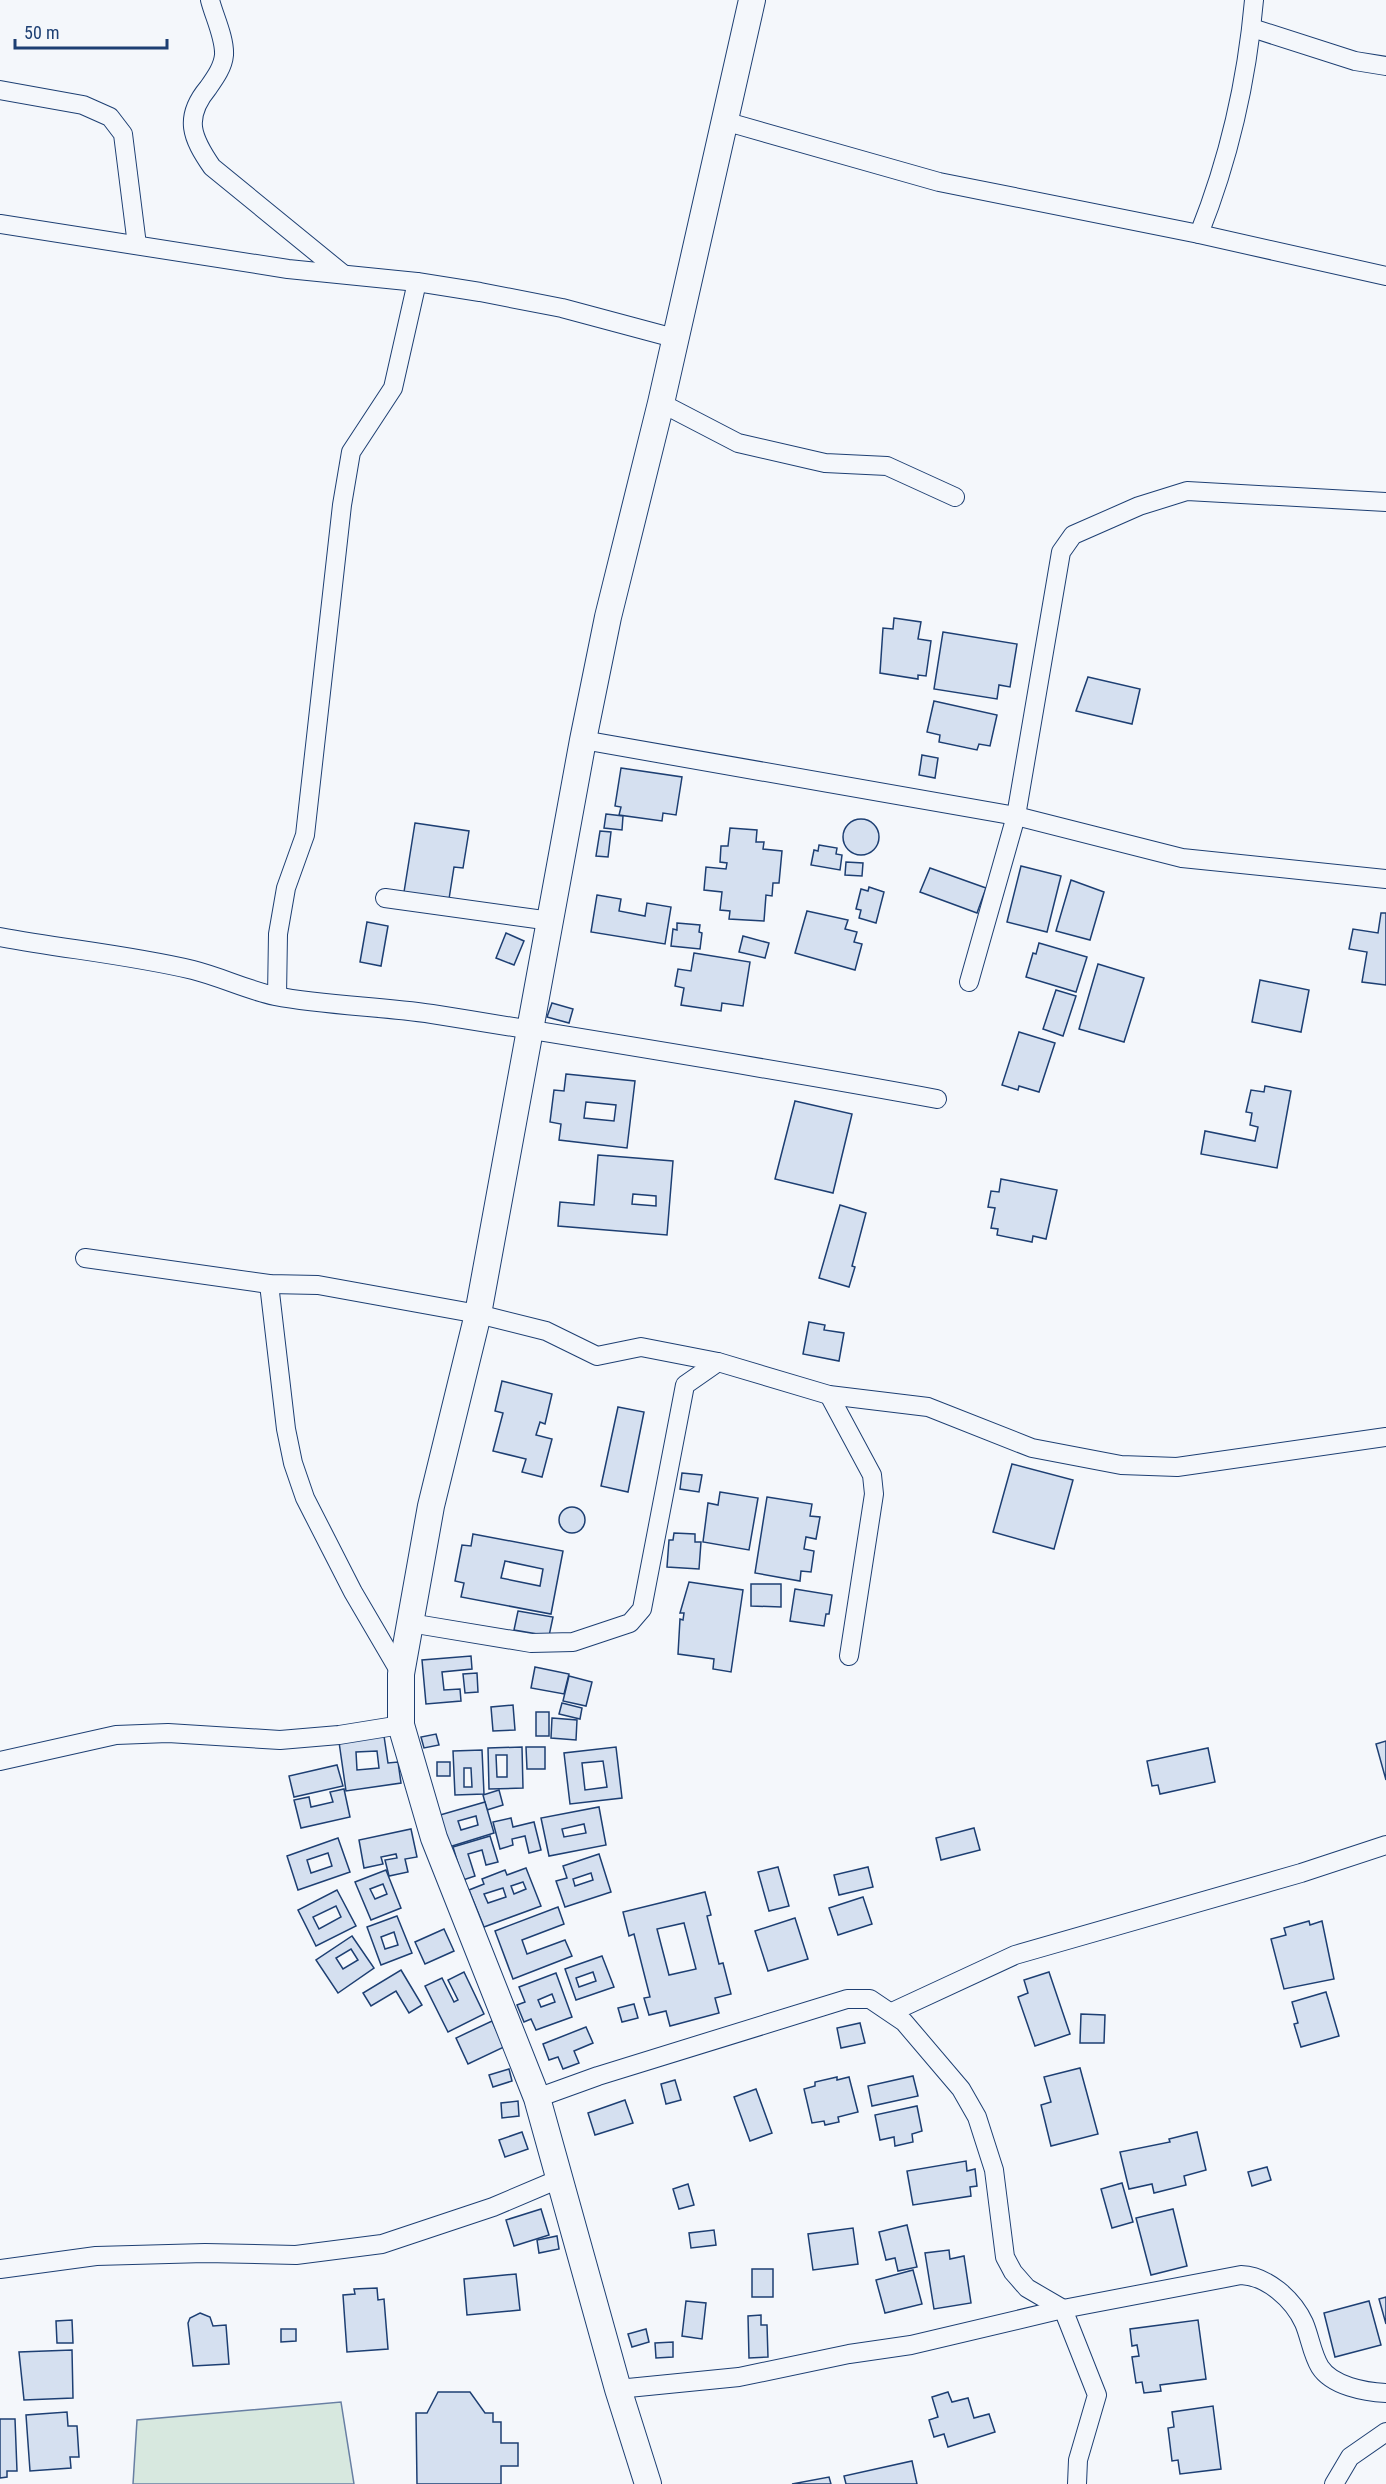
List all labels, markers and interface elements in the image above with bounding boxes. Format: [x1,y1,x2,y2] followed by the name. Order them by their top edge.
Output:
[15,12,166,50] scale bar
[24,22,59,43] text: 50 m

